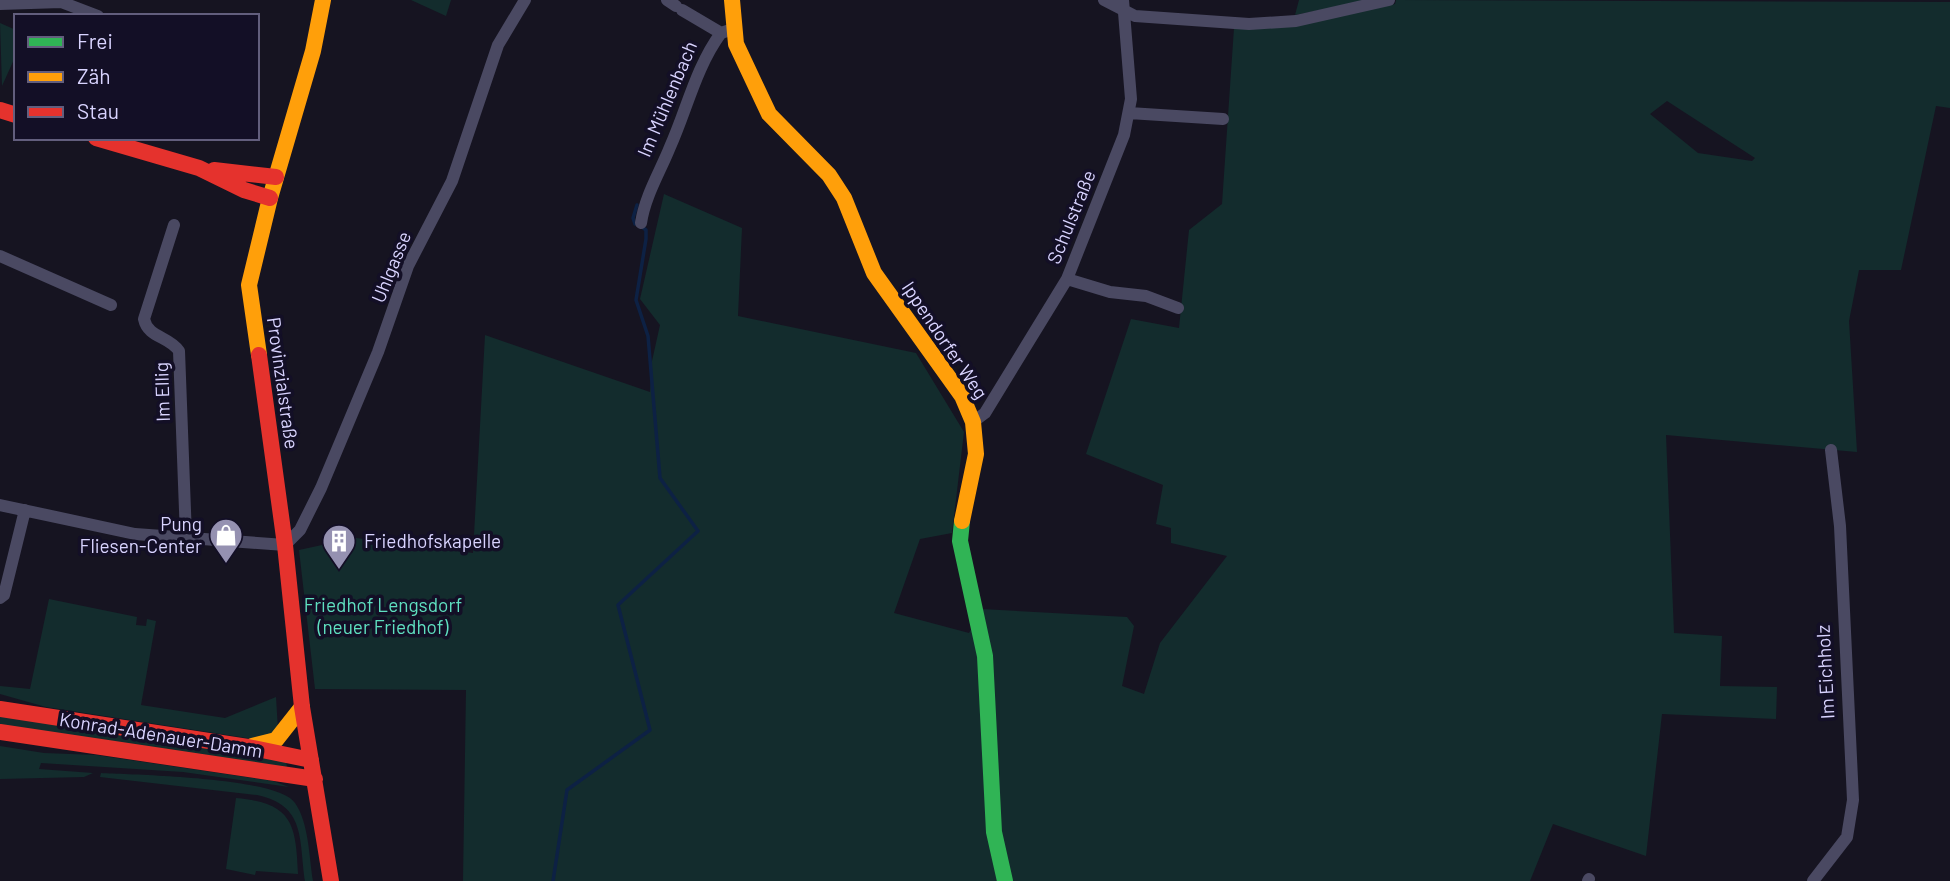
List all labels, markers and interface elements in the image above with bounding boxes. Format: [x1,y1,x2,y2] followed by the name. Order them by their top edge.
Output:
[14,14,259,140] legend
[77,28,113,53] text: Frei
[632,37,701,160] street label: Im Mühlenbach
[77,63,111,88] text: Zäh
[77,98,119,123] text: Stau
[1041,167,1100,267] street label: Schulstraße
[366,228,415,306] street label: Uhlgasse
[898,277,993,403] street label: Ippendorfer Weg
[263,316,304,450] street label: Provinzialstraße
[149,362,174,422] street label: Im Ellig
[80,512,202,557] place label: Pung Fliesen-Center
[207,516,245,565] shop icon: Pung Fliesen-Center
[320,522,358,571] building icon: Friedhofskapelle
[364,529,501,552] place label: Friedhofskapelle
[304,593,462,638] park label: Friedhof Lengsdorf (neuer Friedhof)
[1811,624,1838,720] street label: Im Eichholz
[58,707,264,762] street label: Konrad-Adenauer-Damm

